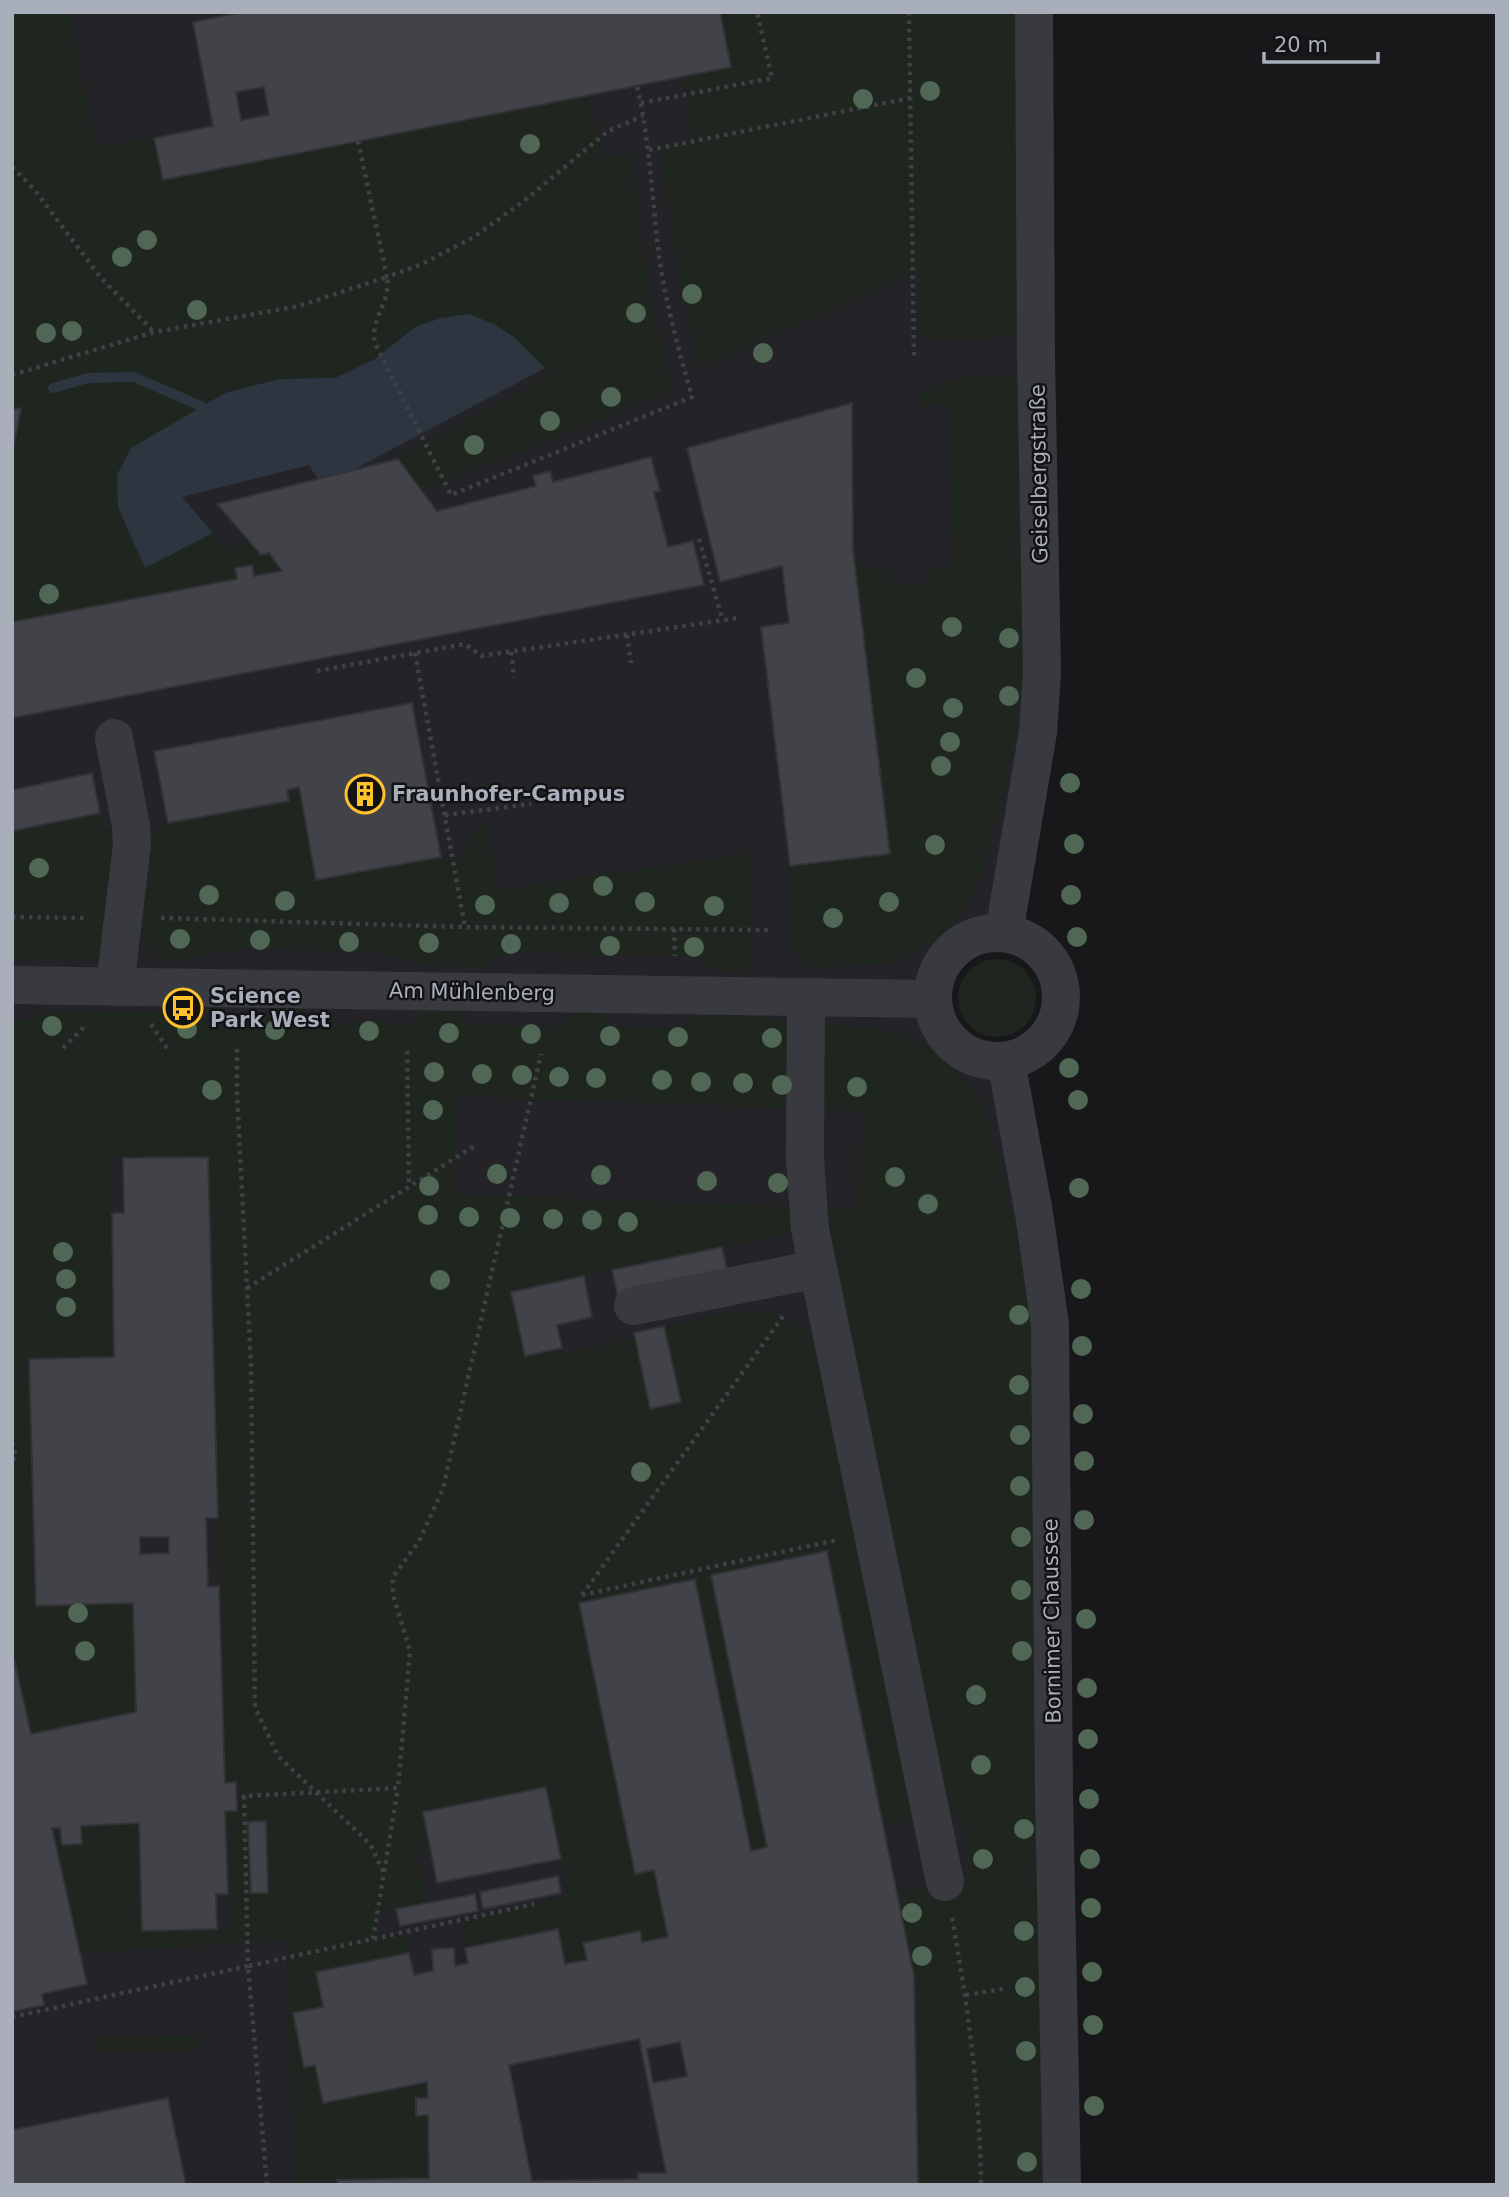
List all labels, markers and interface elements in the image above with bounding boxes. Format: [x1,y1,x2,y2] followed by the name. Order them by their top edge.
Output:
[1264,21,1378,65] scale bar
[1274,33,1328,57] text: 20 m
[1025,384,1053,564] street label: Geiselbergstraße
[344,773,386,815] building icon: Fraunhofer-Campus
[392,782,625,806] place label: Fraunhofer-Campus
[389,979,555,1005] street label: Am Mühlenberg
[210,984,330,1032] place label: Science Park West
[162,987,204,1029] bus stop icon: Science Park West
[1038,1518,1066,1724] street label: Bornimer Chaussee

